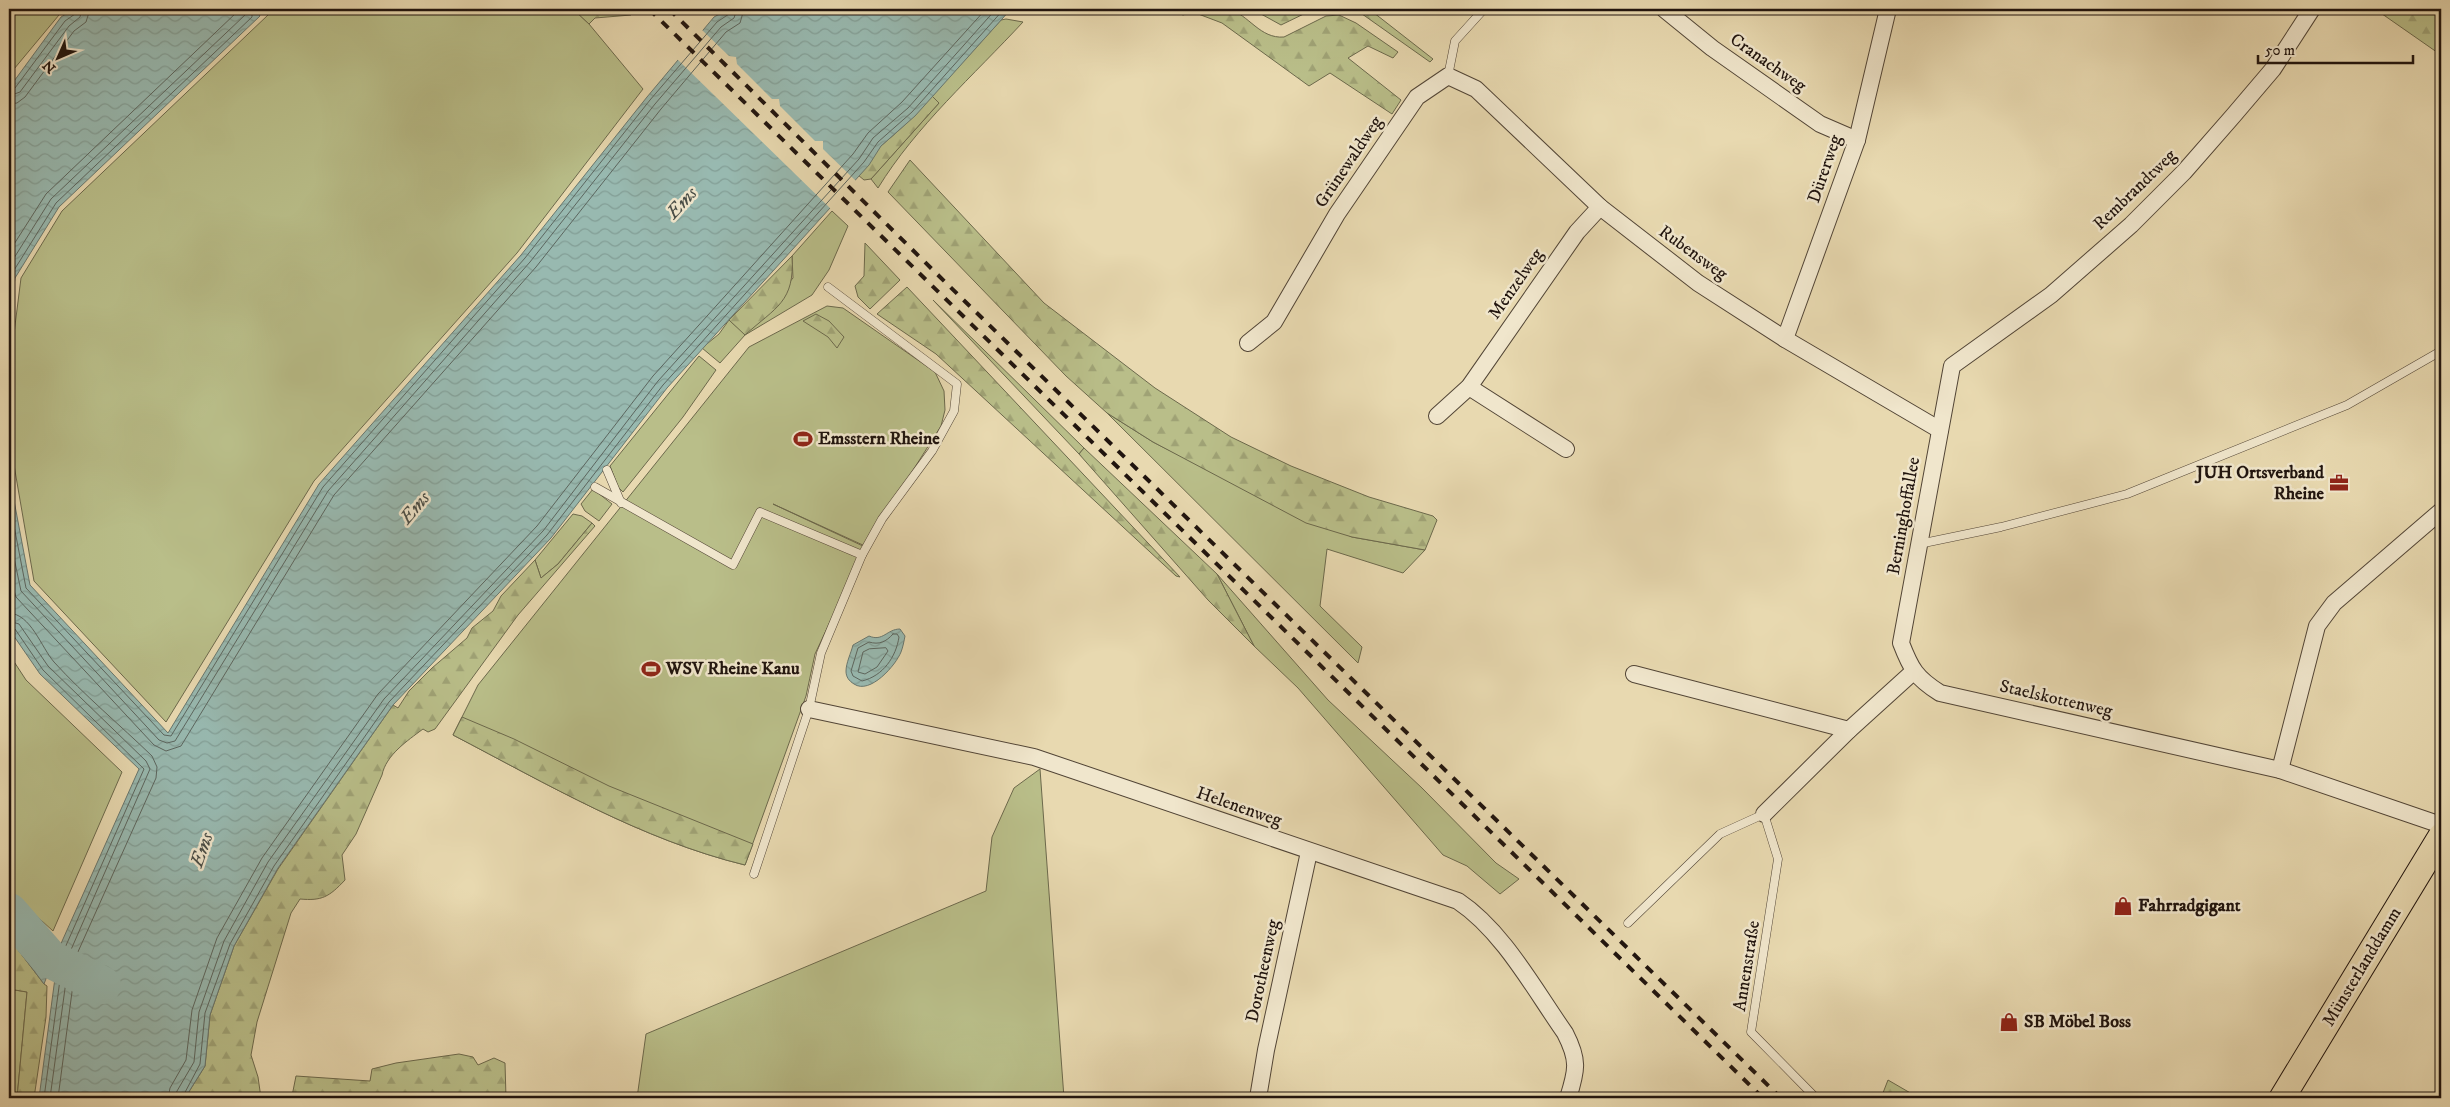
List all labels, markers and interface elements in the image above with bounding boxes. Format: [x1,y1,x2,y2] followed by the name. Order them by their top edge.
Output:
[1726,29,1811,97] street label: Cranachweg
[32,32,82,82] north arrow
[2258,32,2412,64] scale bar
[2265,41,2295,60] text: 50 m
[39,56,60,77] text: N
[1310,112,1388,212] street label: Grünewaldweg
[1803,132,1847,206] street label: Dürerweg
[2089,145,2181,235] street label: Rembrandtweg
[661,181,703,224] water label: Ems
[1654,221,1732,285] street label: Rubensweg
[1484,244,1548,324] street label: Menzelweg
[792,428,814,450] sports icon: Emsstern Rheine
[818,428,940,450] place label: Emsstern Rheine
[1883,455,1925,577] street label: Berninghoffallee
[2194,462,2325,505] place label: JUH Ortsverband Rheine
[2328,472,2350,494] office icon: JUH Ortsverband Rheine
[394,486,436,530] water label: Ems
[640,658,662,680] sports icon: WSV Rheine Kanu
[665,658,800,680] place label: WSV Rheine Kanu
[1997,675,2115,723] street label: Staelskottenweg
[1193,782,1285,832] street label: Helenenweg
[185,829,219,871] water label: Ems
[2112,895,2134,917] shop icon: Fahrradgigant
[2138,895,2241,917] place label: Fahrradgigant
[2318,903,2406,1031] street label: Münsterlanddamm
[1241,917,1285,1024] street label: Dorotheenweg
[1729,919,1765,1013] street label: Annenstraße
[1998,1011,2020,1033] shop icon: SB Möbel Boss
[2024,1011,2131,1033] place label: SB Möbel Boss

